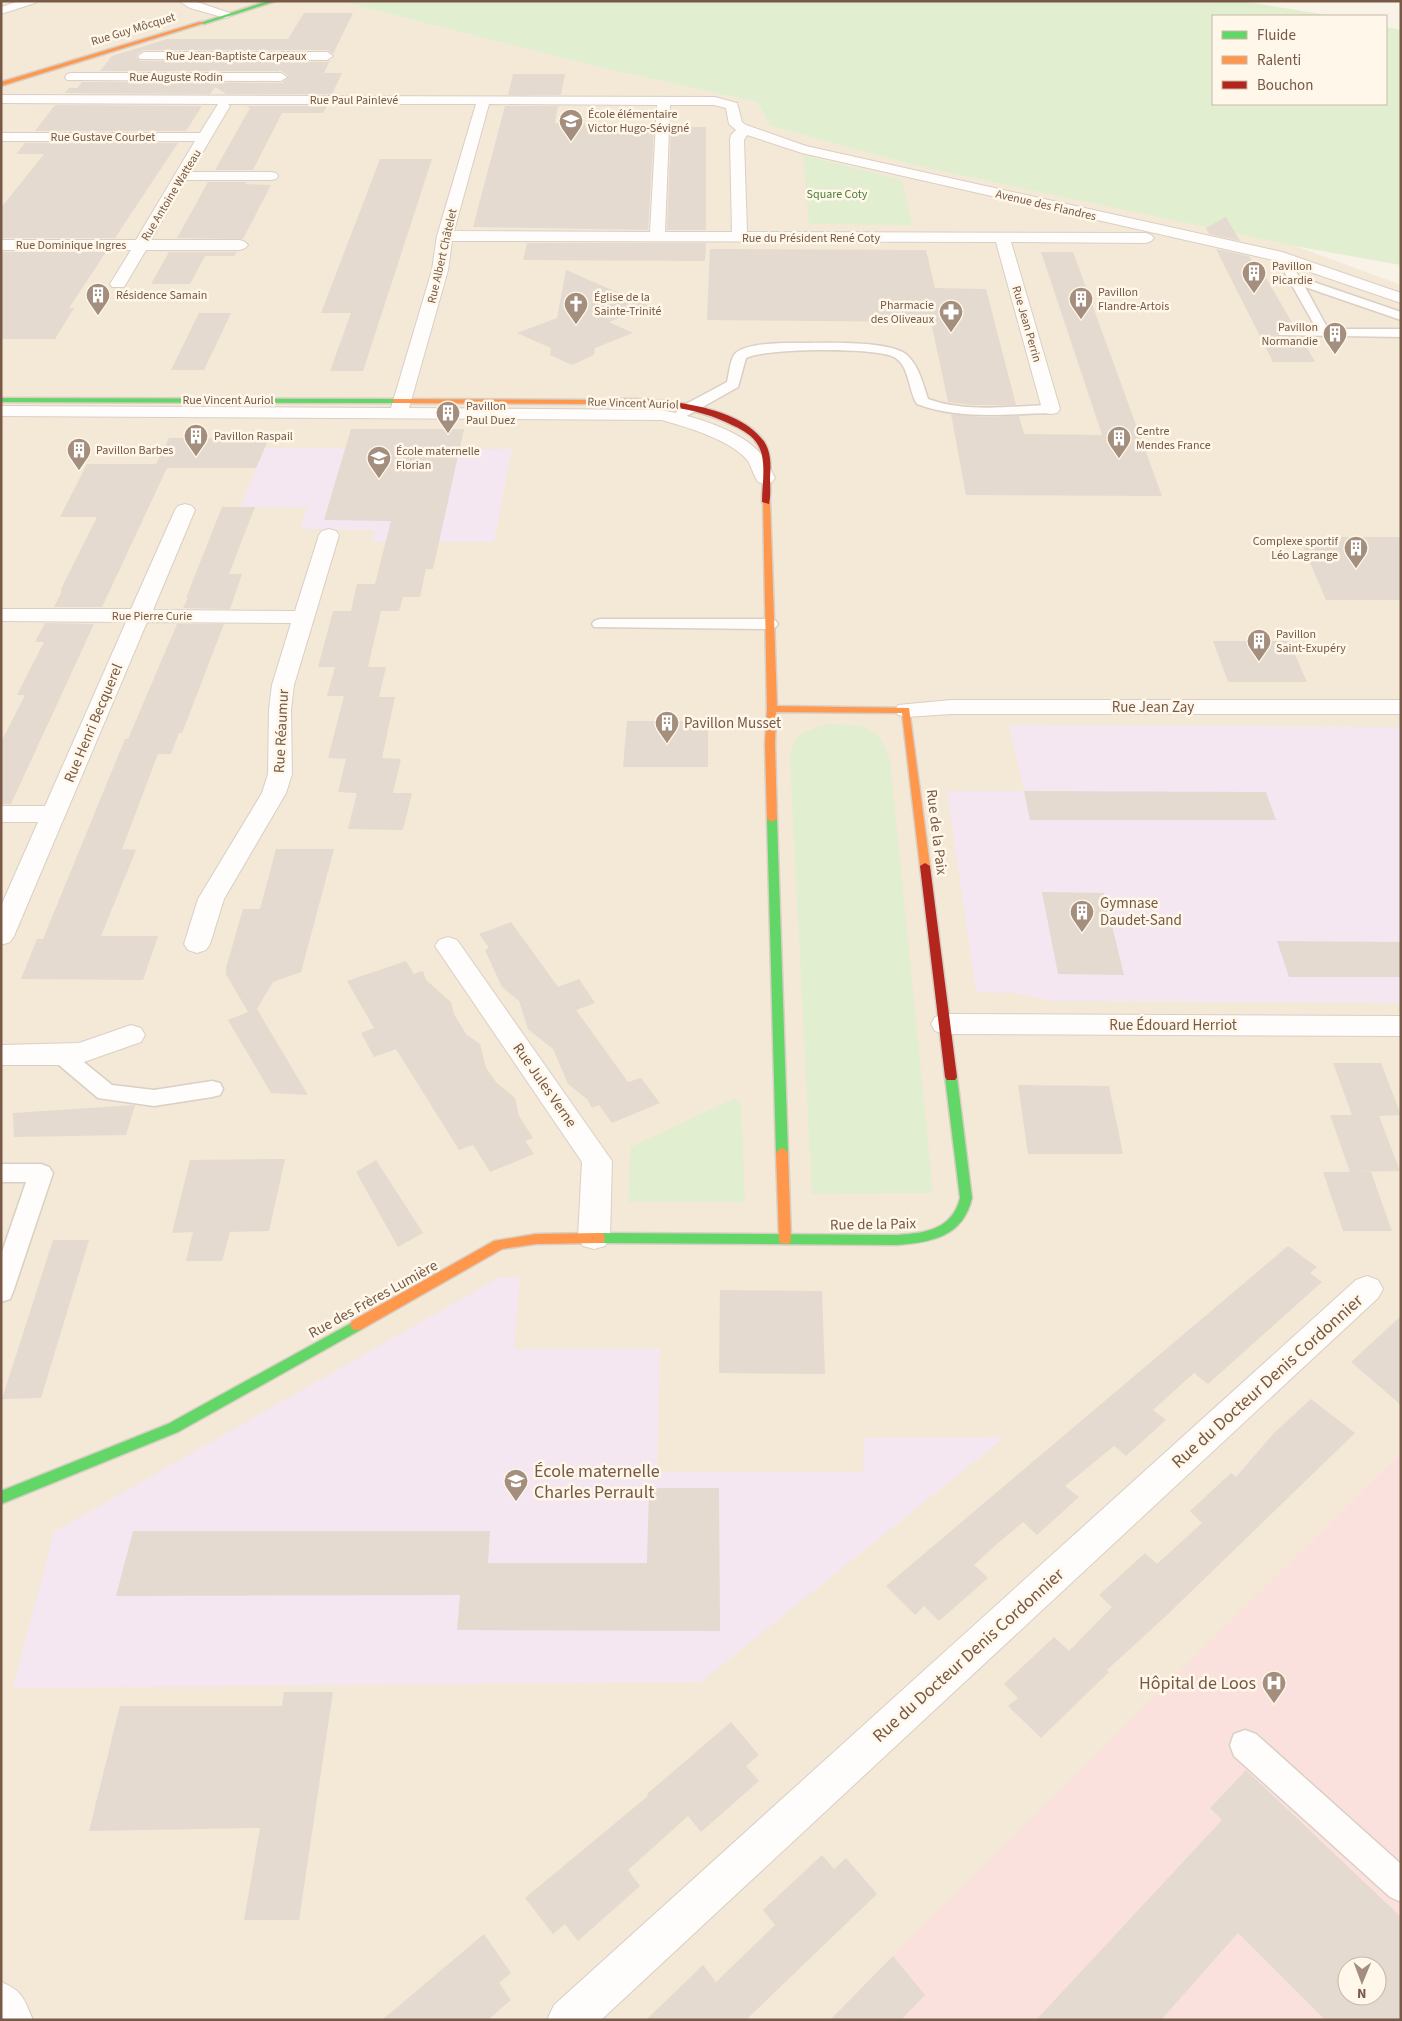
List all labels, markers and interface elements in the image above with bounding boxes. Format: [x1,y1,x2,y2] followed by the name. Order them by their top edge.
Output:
[89,9,177,50] street label: Rue Guy Môcquet
[1212,15,1387,105] legend
[1257,25,1296,46] text: Fluide
[166,48,307,65] street label: Rue Jean-Baptiste Carpeaux
[1257,50,1301,71] text: Ralenti
[129,69,223,86] street label: Rue Auguste Rodin
[1257,75,1313,96] text: Bouchon
[310,92,398,109] street label: Rue Paul Painlevé
[588,106,689,137] place label: École élémentaire Victor Hugo-Sévigné
[558,108,584,142] school or university icon: École élémentaire Victor Hugo-Sévigné
[51,129,155,146] street label: Rue Gustave Courbet
[137,146,206,244] street label: Rue Antoine Watteau
[807,186,868,203] park label: Square Coty
[994,186,1098,225] street label: Avenue des Flandres
[423,207,462,305] street label: Rue Albert Châtelet
[742,230,880,247] street label: Rue du Président René Coty
[16,237,126,254] street label: Rue Dominique Ingres
[1272,258,1313,289] place label: Pavillon Picardie
[1241,260,1267,294] building icon: Pavillon Picardie
[85,282,111,316] building icon: Résidence Samain
[1008,284,1046,364] street label: Rue Jean Perrin
[1098,284,1169,315] place label: Pavillon Flandre-Artois
[1068,286,1094,320] building icon: Pavillon Flandre-Artois
[116,287,207,304] place label: Résidence Samain
[594,289,662,320] place label: Église de la Sainte-Trinité
[563,291,589,325] church icon: Église de la Sainte-Trinité
[871,297,935,328] place label: Pharmacie des Oliveaux
[938,299,964,333] pharmacy icon: Pharmacie des Oliveaux
[1261,319,1318,350] place label: Pavillon Normandie
[1322,321,1348,355] building icon: Pavillon Normandie
[182,392,274,409] street label: Rue Vincent Auriol
[587,393,679,414] street label: Rue Vincent Auriol
[466,398,515,429] place label: Pavillon Paul Duez
[435,400,461,434] building icon: Pavillon Paul Duez
[183,423,209,457] building icon: Pavillon Raspail
[1136,423,1211,454] place label: Centre Mendes France
[1106,425,1132,459] building icon: Centre Mendes France
[214,428,293,445] place label: Pavillon Raspail
[66,437,92,471] building icon: Pavillon Barbes
[96,442,173,459] place label: Pavillon Barbes
[396,443,480,474] place label: École maternelle Florian
[366,445,392,479] school or university icon: École maternelle Florian
[1253,533,1338,564] place label: Complexe sportif Léo Lagrange
[1343,535,1369,569] building icon: Complexe sportif Léo Lagrange
[112,608,192,625] street label: Rue Pierre Curie
[1276,626,1346,657] place label: Pavillon Saint-Exupéry
[1246,628,1272,662] building icon: Pavillon Saint-Exupéry
[59,660,128,786] street label: Rue Henri Becquerel
[269,688,294,774] street label: Rue Réaumur
[1112,697,1194,718] street label: Rue Jean Zay
[654,710,680,744] building icon: Pavillon Musset
[684,713,781,734] place label: Pavillon Musset
[921,788,952,876] street label: Rue de la Paix
[1100,893,1182,931] place label: Gymnase Daudet-Sand
[1069,899,1095,933] building icon: Gymnase Daudet-Sand
[1109,1015,1237,1036] street label: Rue Édouard Herriot
[508,1039,582,1132] street label: Rue Jules Verne
[830,1213,917,1236] street label: Rue de la Paix
[305,1255,442,1344] street label: Rue des Frères Lumière
[1166,1288,1369,1474] street label: Rue du Docteur Denis Cordonnier
[534,1459,660,1505] place label: École maternelle Charles Perrault
[503,1468,529,1502] school or university icon: École maternelle Charles Perrault
[867,1562,1070,1748] street label: Rue du Docteur Denis Cordonnier
[1261,1670,1287,1704] hospital icon: Hôpital de Loos
[1139,1671,1256,1696] place label: Hôpital de Loos
[1337,1956,1387,2006] north arrow
[1357,1983,1367,2003] text: N

